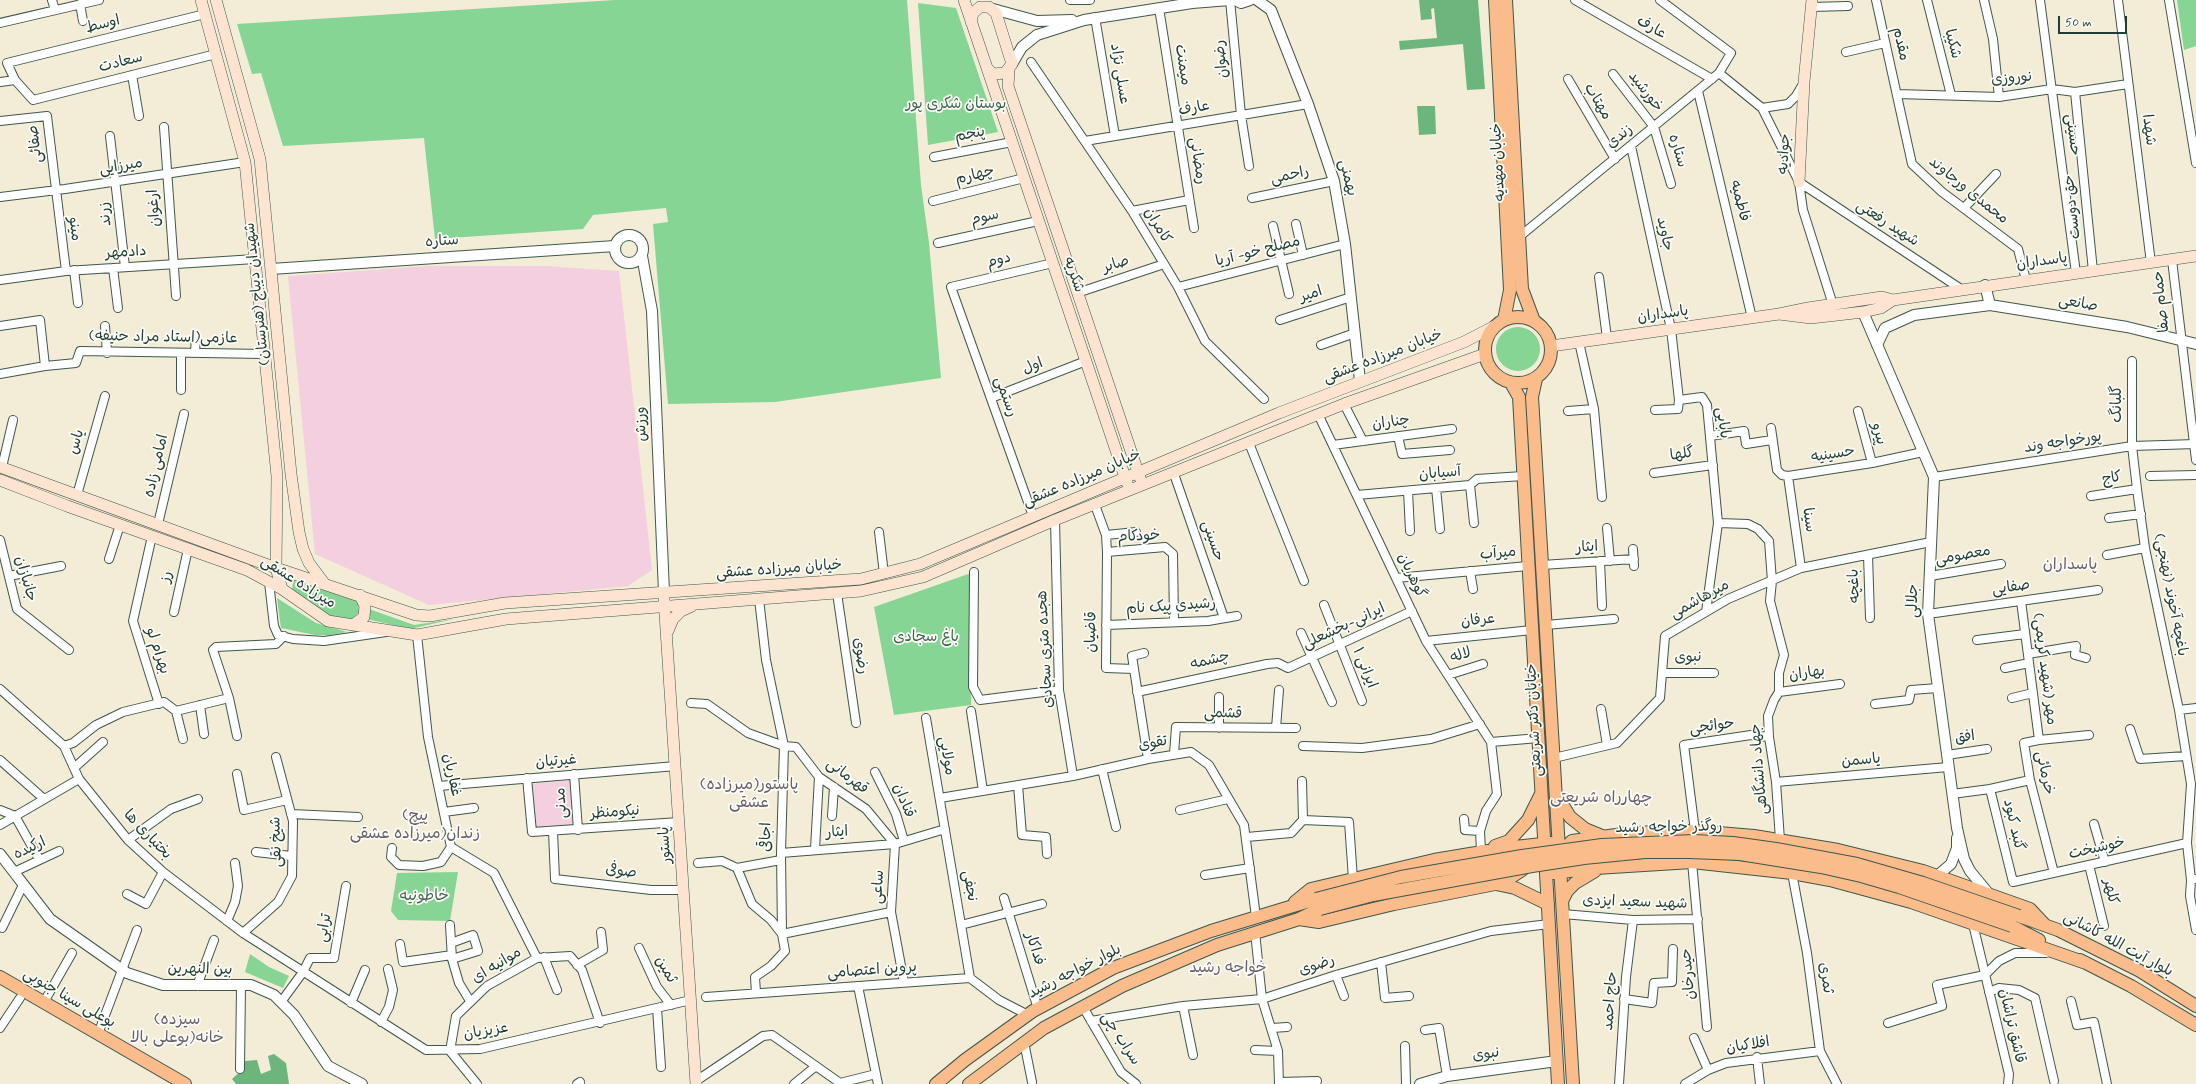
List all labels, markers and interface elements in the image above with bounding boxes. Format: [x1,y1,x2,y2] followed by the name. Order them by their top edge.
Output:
[2060,8,2129,34] scale bar
[84,12,122,38] street label: اوسط
[1633,12,1669,44] street label: عارف
[2065,15,2092,31] text: 50 m
[1887,26,1913,62] street label: مقدم
[1940,27,1964,61] street label: شکیبا
[1211,39,1233,79] street label: رضوان
[1105,42,1133,106] street label: عسلی نژاد
[1170,43,1194,87] street label: میمنت
[97,49,145,77] street label: سعادت
[1624,68,1666,116] street label: خورشید
[1990,68,2034,90] street label: نوروزی
[1579,81,1615,123] street label: مهتاب
[906,96,1006,114] park label: بوستان شکری پور
[1177,97,1211,121] street label: عارف
[2061,113,2083,157] street label: حسینی
[2137,113,2159,147] street label: شهدا
[1603,121,1637,153] street label: زندی
[1488,122,1510,202] street label: خیابان مهدیه
[953,123,987,147] street label: پنجم
[25,124,47,164] street label: صفائی
[1663,132,1691,170] street label: ستاره
[1775,133,1795,175] street label: جوادیه
[1184,136,1210,186] street label: رمضانی
[1924,153,2012,229] street label: محمدی ورجاوند
[98,155,144,179] street label: میرزایی
[1334,158,1360,198] street label: بهمنی
[954,162,996,190] street label: چهارم
[1269,163,1311,189] street label: راحمی
[2061,174,2085,240] street label: حق دوست
[1725,179,1753,223] street label: فاطمیه
[145,189,165,227] street label: ارغوان
[1852,197,1922,251] street label: شهید رفعتی
[96,201,116,227] street label: زرند
[1139,205,1175,247] street label: کامران
[969,206,1001,230] street label: سوم
[1652,215,1676,253] street label: جاوید
[64,216,84,242] street label: مینو
[242,222,274,366] street label: شهیدان دیباج (هنرستان)
[425,232,459,252] street label: ستاره
[1214,233,1302,271] street label: مصلح خو- آریا
[105,243,147,263] street label: دادمهر
[985,249,1013,273] street label: دوم
[2015,250,2069,274] street label: پاسداران
[1100,252,1132,278] street label: صابر
[1059,255,1087,295] street label: شکریه
[2150,270,2174,334] street label: حمام صفا
[1297,283,1325,307] street label: امیر
[2057,292,2099,316] street label: صانعی
[1636,303,1690,327] street label: پاسداران
[1321,326,1445,388] street label: خیابان میرزاده عشقی
[88,328,238,348] street label: عازمی(استاد مراد حنیفه)
[1020,355,1046,379] street label: اول
[989,374,1021,420] street label: رستمی
[2109,385,2127,423] street label: گلبانگ
[632,406,652,442] street label: ورزش
[1711,406,1733,440] street label: بابایی
[1371,411,1411,435] street label: چناران
[1866,421,1890,447] street label: پیرو
[65,427,89,457] street label: یاس
[2023,428,2103,458] street label: پورخواجه وند
[141,433,173,499] street label: امامی زاده
[1810,443,1856,467] street label: حسینیه
[1669,444,1695,466] street label: گلها
[1020,446,1144,512] street label: خیابان میرزاده عشقی
[1418,463,1462,485] street label: آسیابان
[2101,469,2123,489] street label: کاج
[1797,507,1819,533] street label: سینا
[1197,518,1227,564] street label: حسینی
[1117,527,1161,547] street label: خودکام
[2149,532,2191,658] street label: باغچه آخوند (نهنجی)
[1575,538,1599,558] street label: ایثار
[1934,542,1992,570] street label: معصومی
[1479,543,1517,565] street label: میرآب
[1393,551,1429,601] street label: گوهریان
[257,553,339,613] street label: میرزاده عشقی
[10,554,40,604] street label: جانبازان
[2043,556,2097,576] district label: پاسداران
[715,557,843,583] street label: خیابان میرزاده عشقی
[157,569,177,585] street label: رز
[1845,569,1865,603] street label: باغچه
[1667,576,1733,624] street label: میرهاشمی
[1991,576,2031,600] street label: صفایی
[1905,584,1923,618] street label: جلالی
[1034,590,1058,708] street label: هجده متری سجادی
[1125,595,1217,619] street label: رشیدی پیک نام
[1300,600,1388,654] street label: ایرانی-بخشعلی
[1460,610,1496,632] street label: عرفان
[1083,611,1101,653] street label: قاضیان
[2028,612,2060,726] street label: مهر (شهید کریمی)
[141,625,173,677] street label: بهرام لو
[893,629,959,647] park label: باغ سجادی
[849,637,871,675] street label: رضوی
[1448,644,1474,668] street label: لاله
[1348,645,1380,691] street label: ایرانی ۱
[1188,648,1232,674] street label: چشمه
[1674,649,1702,667] street label: نبوی
[1523,663,1547,777] street label: خیابان دکتر شریعتی
[1788,663,1826,685] street label: بهاران
[1204,705,1242,723] street label: قشمی
[1688,715,1736,739] street label: حوائجی
[1747,723,1773,815] street label: جهاد دانشگاهی
[1954,728,1976,748] street label: افق
[1137,732,1169,756] street label: تقوی
[934,735,958,777] street label: مولایی
[2031,749,2057,797] street label: خرمائی
[1841,750,1881,772] street label: یاسمن
[535,751,577,773] street label: غیرتیان
[438,752,464,798] street label: غفاریان
[822,755,872,799] street label: قهرمانی
[700,776,798,814] district label: (پاستور(میرزاده عشقی
[888,781,918,821] street label: قنادان
[552,787,572,819] street label: مدنی
[1550,789,1652,809] district label: چهارراه شریعتی
[1998,798,2028,852] street label: گنبد کبود
[590,802,640,824] street label: نیکومنظر
[119,806,175,864] street label: بختیاری ها
[350,807,480,845] district label: (پیچ زندان(میرزاده عشقی
[267,816,287,868] street label: شیخ نقی
[1615,818,1723,838] street label: روگذر خواجه رشید
[758,822,776,852] street label: اجاقی
[825,823,849,843] street label: ایثار
[656,826,676,864] street label: پاستور
[11,834,49,864] street label: ارکیده
[2067,834,2127,864] street label: خوشبخت
[604,861,638,883] street label: صوفی
[869,869,889,905] street label: ساعی
[957,869,981,903] street label: نجفی
[2098,878,2122,906] street label: کلهر
[399,888,449,906] park label: خاطونیه
[1582,892,1688,914] street label: شهید سعید ایزدی
[2060,909,2176,981] street label: بلوار آیت الله کاشانی
[314,912,336,944] street label: ترابی
[1020,930,1048,968] street label: فداکار
[1026,941,1124,1003] street label: بلوار خواجه رشید
[469,944,525,988] street label: موانیه ای
[1678,947,1700,1001] street label: حیدرخان
[1297,952,1337,980] street label: رضوی
[650,953,680,987] street label: ثمین
[827,959,917,983] street label: پروین اعتصامی
[1189,959,1267,979] district label: خواجه رشید
[167,960,233,980] street label: بین النهرین
[1814,961,1836,995] street label: ثمری
[20,965,118,1033] street label: بوعلی سینا جنوبی
[1600,971,1622,1031] street label: حاج احمد
[1994,987,2028,1065] street label: قاشق تراشان
[1096,1009,1144,1069] street label: سراب چی
[130,1011,224,1049] district label: (سیزده خانه(بوعلی بالا
[462,1020,510,1044] street label: عزیزیان
[1725,1034,1771,1058] street label: افلاکیان
[1471,1044,1501,1066] street label: نبوی

